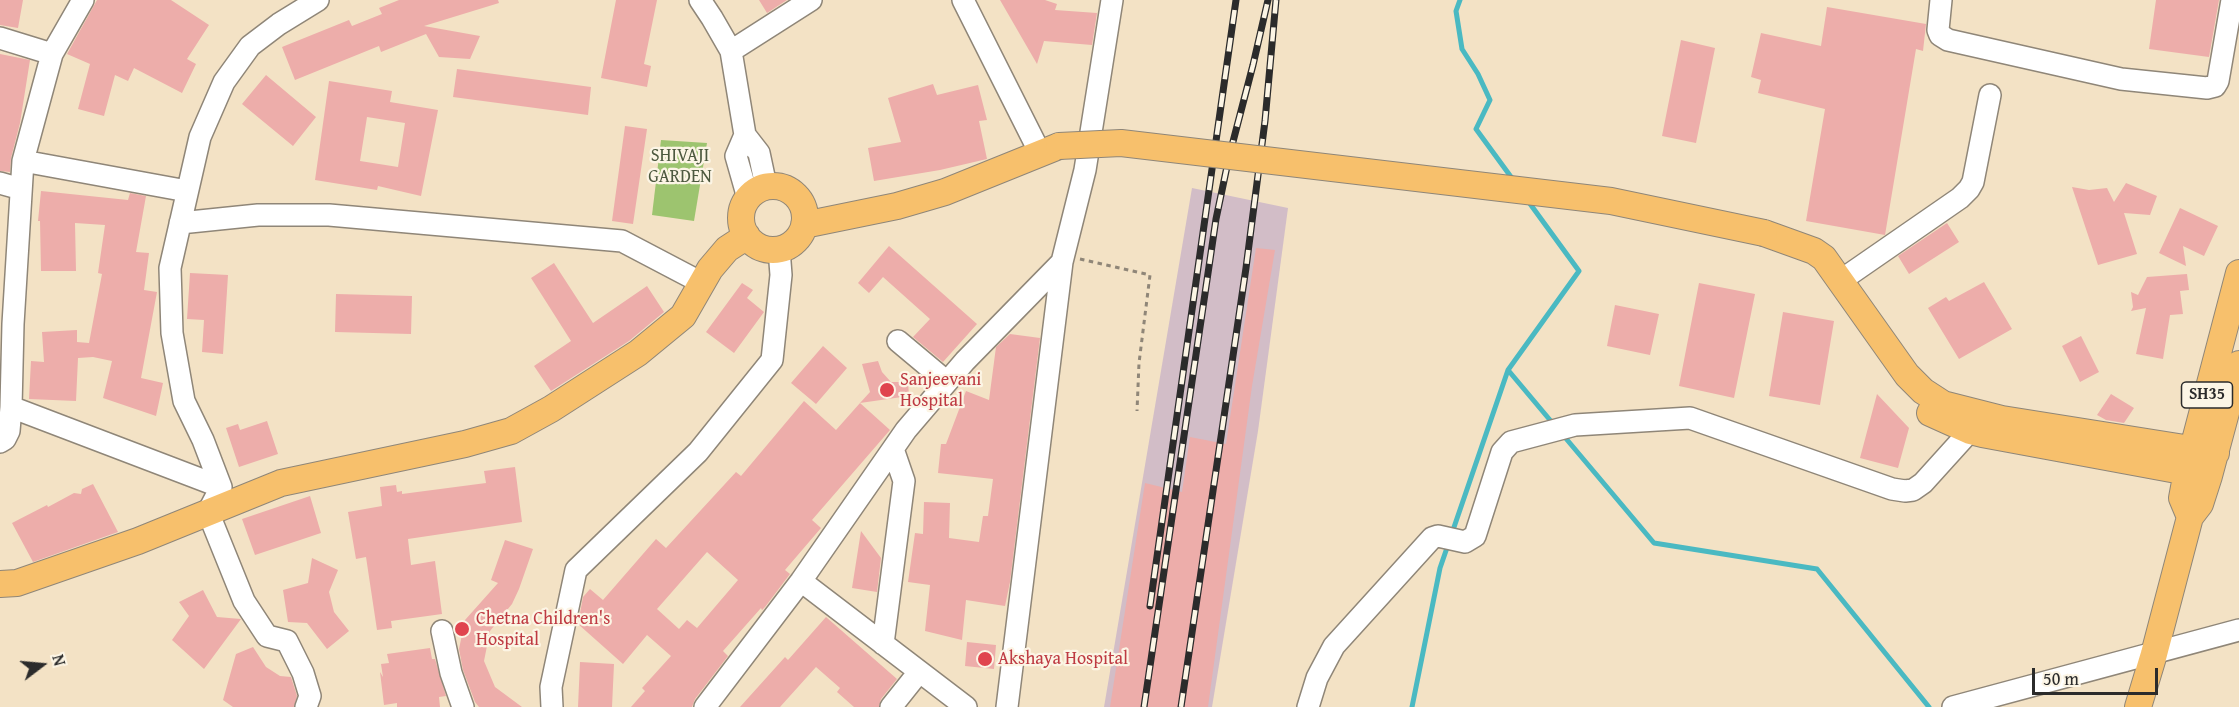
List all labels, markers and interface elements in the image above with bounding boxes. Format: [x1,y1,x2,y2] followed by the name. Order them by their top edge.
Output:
[648,145,712,188] park label: SHIVAJI GARDEN
[900,369,981,412] place label: Sanjeevani Hospital
[878,381,896,399] marker: Sanjeevani Hospital
[2182,382,2232,408] road number: SH35
[476,608,610,650] place label: Chetna Children's Hospital
[453,620,471,638] marker: Chetna Children's Hospital
[12,635,72,695] north arrow
[998,648,1128,670] place label: Akshaya Hospital
[976,650,994,668] marker: Akshaya Hospital
[46,652,72,668] text: N
[2035,656,2161,694] scale bar
[2043,665,2079,692] text: 50 m

